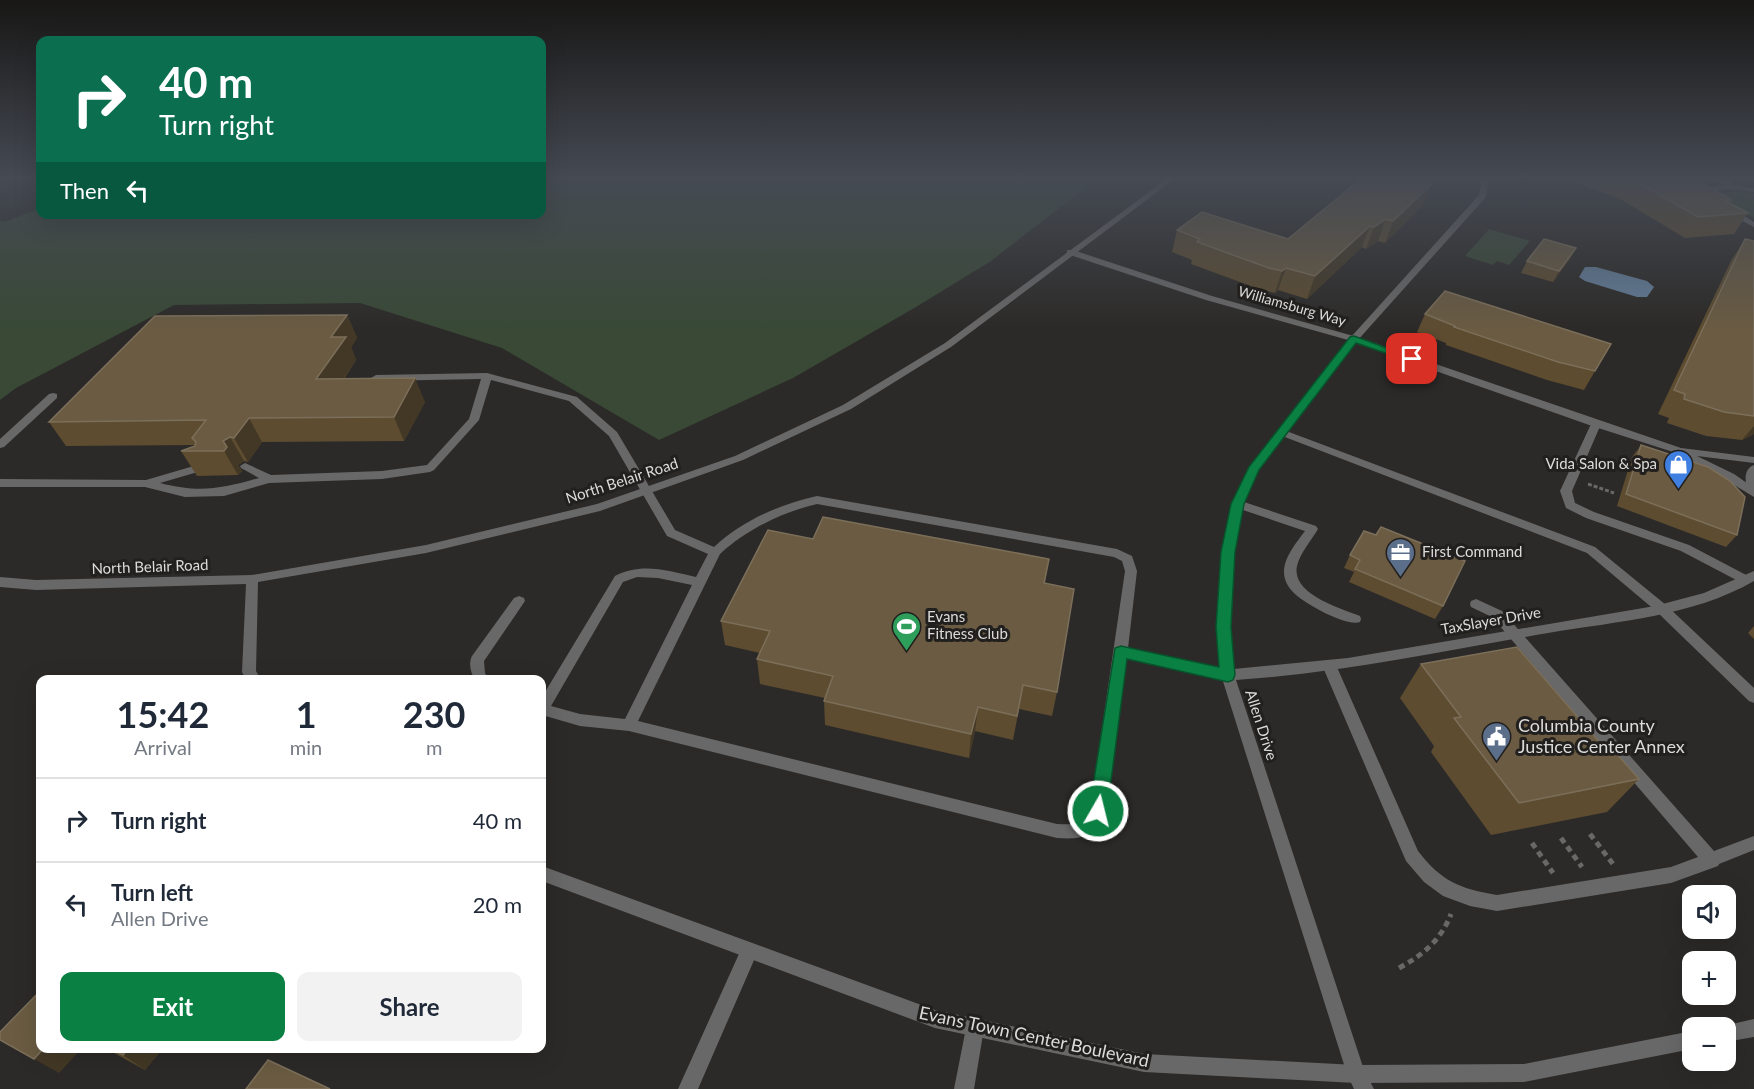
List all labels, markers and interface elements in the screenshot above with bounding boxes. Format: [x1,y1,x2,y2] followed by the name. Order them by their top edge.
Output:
[159,57,253,107] text: 40 m
[60,60,138,138] icon: right
[159,108,274,141] text: Turn right
[121,174,154,207] icon: left
[60,177,109,204] text: Then
[1236,282,1349,329] street label: Williamsburg Way
[1386,333,1437,384] pin
[1395,342,1428,375] icon: arrive
[1662,448,1694,490] shop icon: Vida Salon & Spa
[563,453,680,507] street label: North Belair Road
[1545,454,1657,472] place label: Vida Salon & Spa
[1385,536,1417,578] office icon: First Command
[1422,542,1522,560] place label: First Command
[91,555,209,577] street label: North Belair Road
[1440,602,1542,638] street label: TaxSlayer Drive
[927,607,1008,642] place label: Evans Fitness Club
[890,610,922,652] sports icon: Evans Fitness Club
[1242,687,1282,762] street label: Allen Drive
[117,692,209,736] text: 15:42
[296,692,317,736] text: 1
[403,692,465,736] text: 230
[1518,714,1685,757] place label: Columbia County Justice Center Annex
[1481,720,1513,762] public building icon: Columbia County Justice Center Annex
[134,735,192,759] text: Arrival
[290,735,322,759] text: min
[426,735,442,759] text: m
[1066,779,1130,843] position arrow
[60,804,93,837] icon: right
[111,807,206,834] text: Turn right
[473,807,522,834] text: 40 m
[111,879,193,906] text: Turn left
[1682,885,1736,1071] map controls
[1682,885,1736,939] button: sound
[60,888,93,921] icon: left
[473,891,522,918] text: 20 m
[111,906,208,930] text: Allen Drive
[1682,951,1736,1005] button: +
[60,972,285,1041] button: Exit
[297,972,522,1041] button: Share
[917,1001,1151,1071] street label: Evans Town Center Boulevard
[1682,1017,1736,1071] button: −

